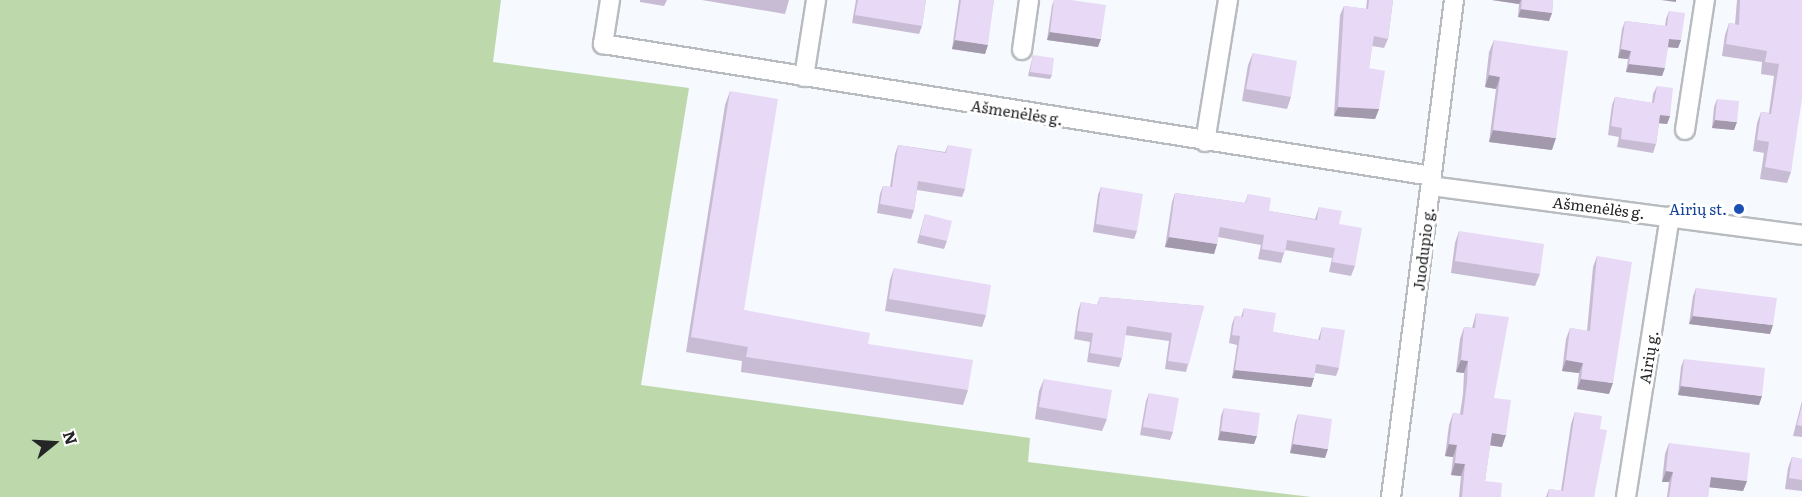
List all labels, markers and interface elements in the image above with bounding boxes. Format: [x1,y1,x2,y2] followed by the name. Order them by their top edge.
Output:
[970,96,1064,128] street label: Ašmenėlės g.
[1552,192,1646,222] street label: Ašmenėlės g.
[1669,200,1727,218] place label: Airių st.
[1732,202,1746,216] marker: Airių st.
[1409,206,1437,292] street label: Juodupio g.
[1635,329,1661,385] street label: Airių g.
[24,413,84,473] north arrow
[58,427,85,448] text: N

